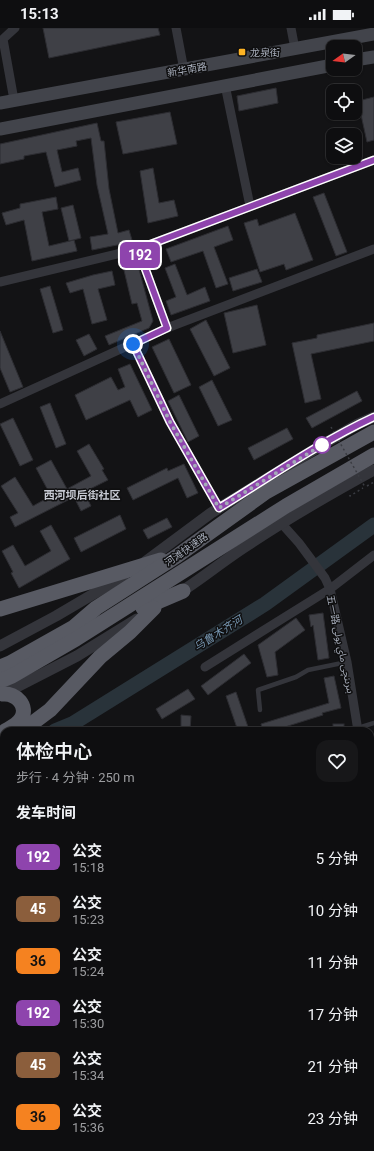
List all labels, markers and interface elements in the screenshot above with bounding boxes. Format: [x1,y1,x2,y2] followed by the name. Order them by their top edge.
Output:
[20,5,59,23] text: 15:13
[326,40,362,76] north arrow
[326,40,362,164] map controls
[237,47,247,57] marker: 龙泉街
[250,47,280,58] place label: 龙泉街
[166,61,208,78] street label: 新华南路
[326,84,362,120] button: locate
[326,128,362,164] button: layers
[117,242,163,268] line badge: 192
[128,247,152,263] text: 192
[123,334,143,354] your location
[313,436,331,454] unlabelled marker
[44,489,121,502] district label: 西河坝后街社区
[163,531,210,568] street label: 河滩快速路
[322,594,356,695] street label: 五一路 بىرىنچى ماي يولى
[191,612,247,654] water label: 乌鲁木齐河
[16,740,92,763] text: 体检中心
[316,740,358,782] button: heart
[16,770,135,785] text: 步行 · 4 分钟 · 250 m
[16,804,76,822] text: 发车时间
[72,842,102,860] text: 公交
[26,849,50,865] text: 192
[316,850,358,868] text: 5 分钟
[72,860,104,875] text: 15:18
[72,894,102,912] text: 公交
[30,901,46,917] text: 45
[307,902,358,920] text: 10 分钟
[72,912,104,927] text: 15:23
[72,946,102,964] text: 公交
[30,953,46,969] text: 36
[307,954,358,972] text: 11 分钟
[72,964,104,979] text: 15:24
[72,998,102,1016] text: 公交
[26,1005,50,1021] text: 192
[307,1006,358,1024] text: 17 分钟
[72,1016,104,1031] text: 15:30
[72,1050,102,1068] text: 公交
[30,1057,46,1073] text: 45
[307,1058,358,1076] text: 21 分钟
[72,1068,104,1083] text: 15:34
[72,1102,102,1120] text: 公交
[30,1109,46,1125] text: 36
[307,1110,358,1128] text: 23 分钟
[72,1120,104,1135] text: 15:36

